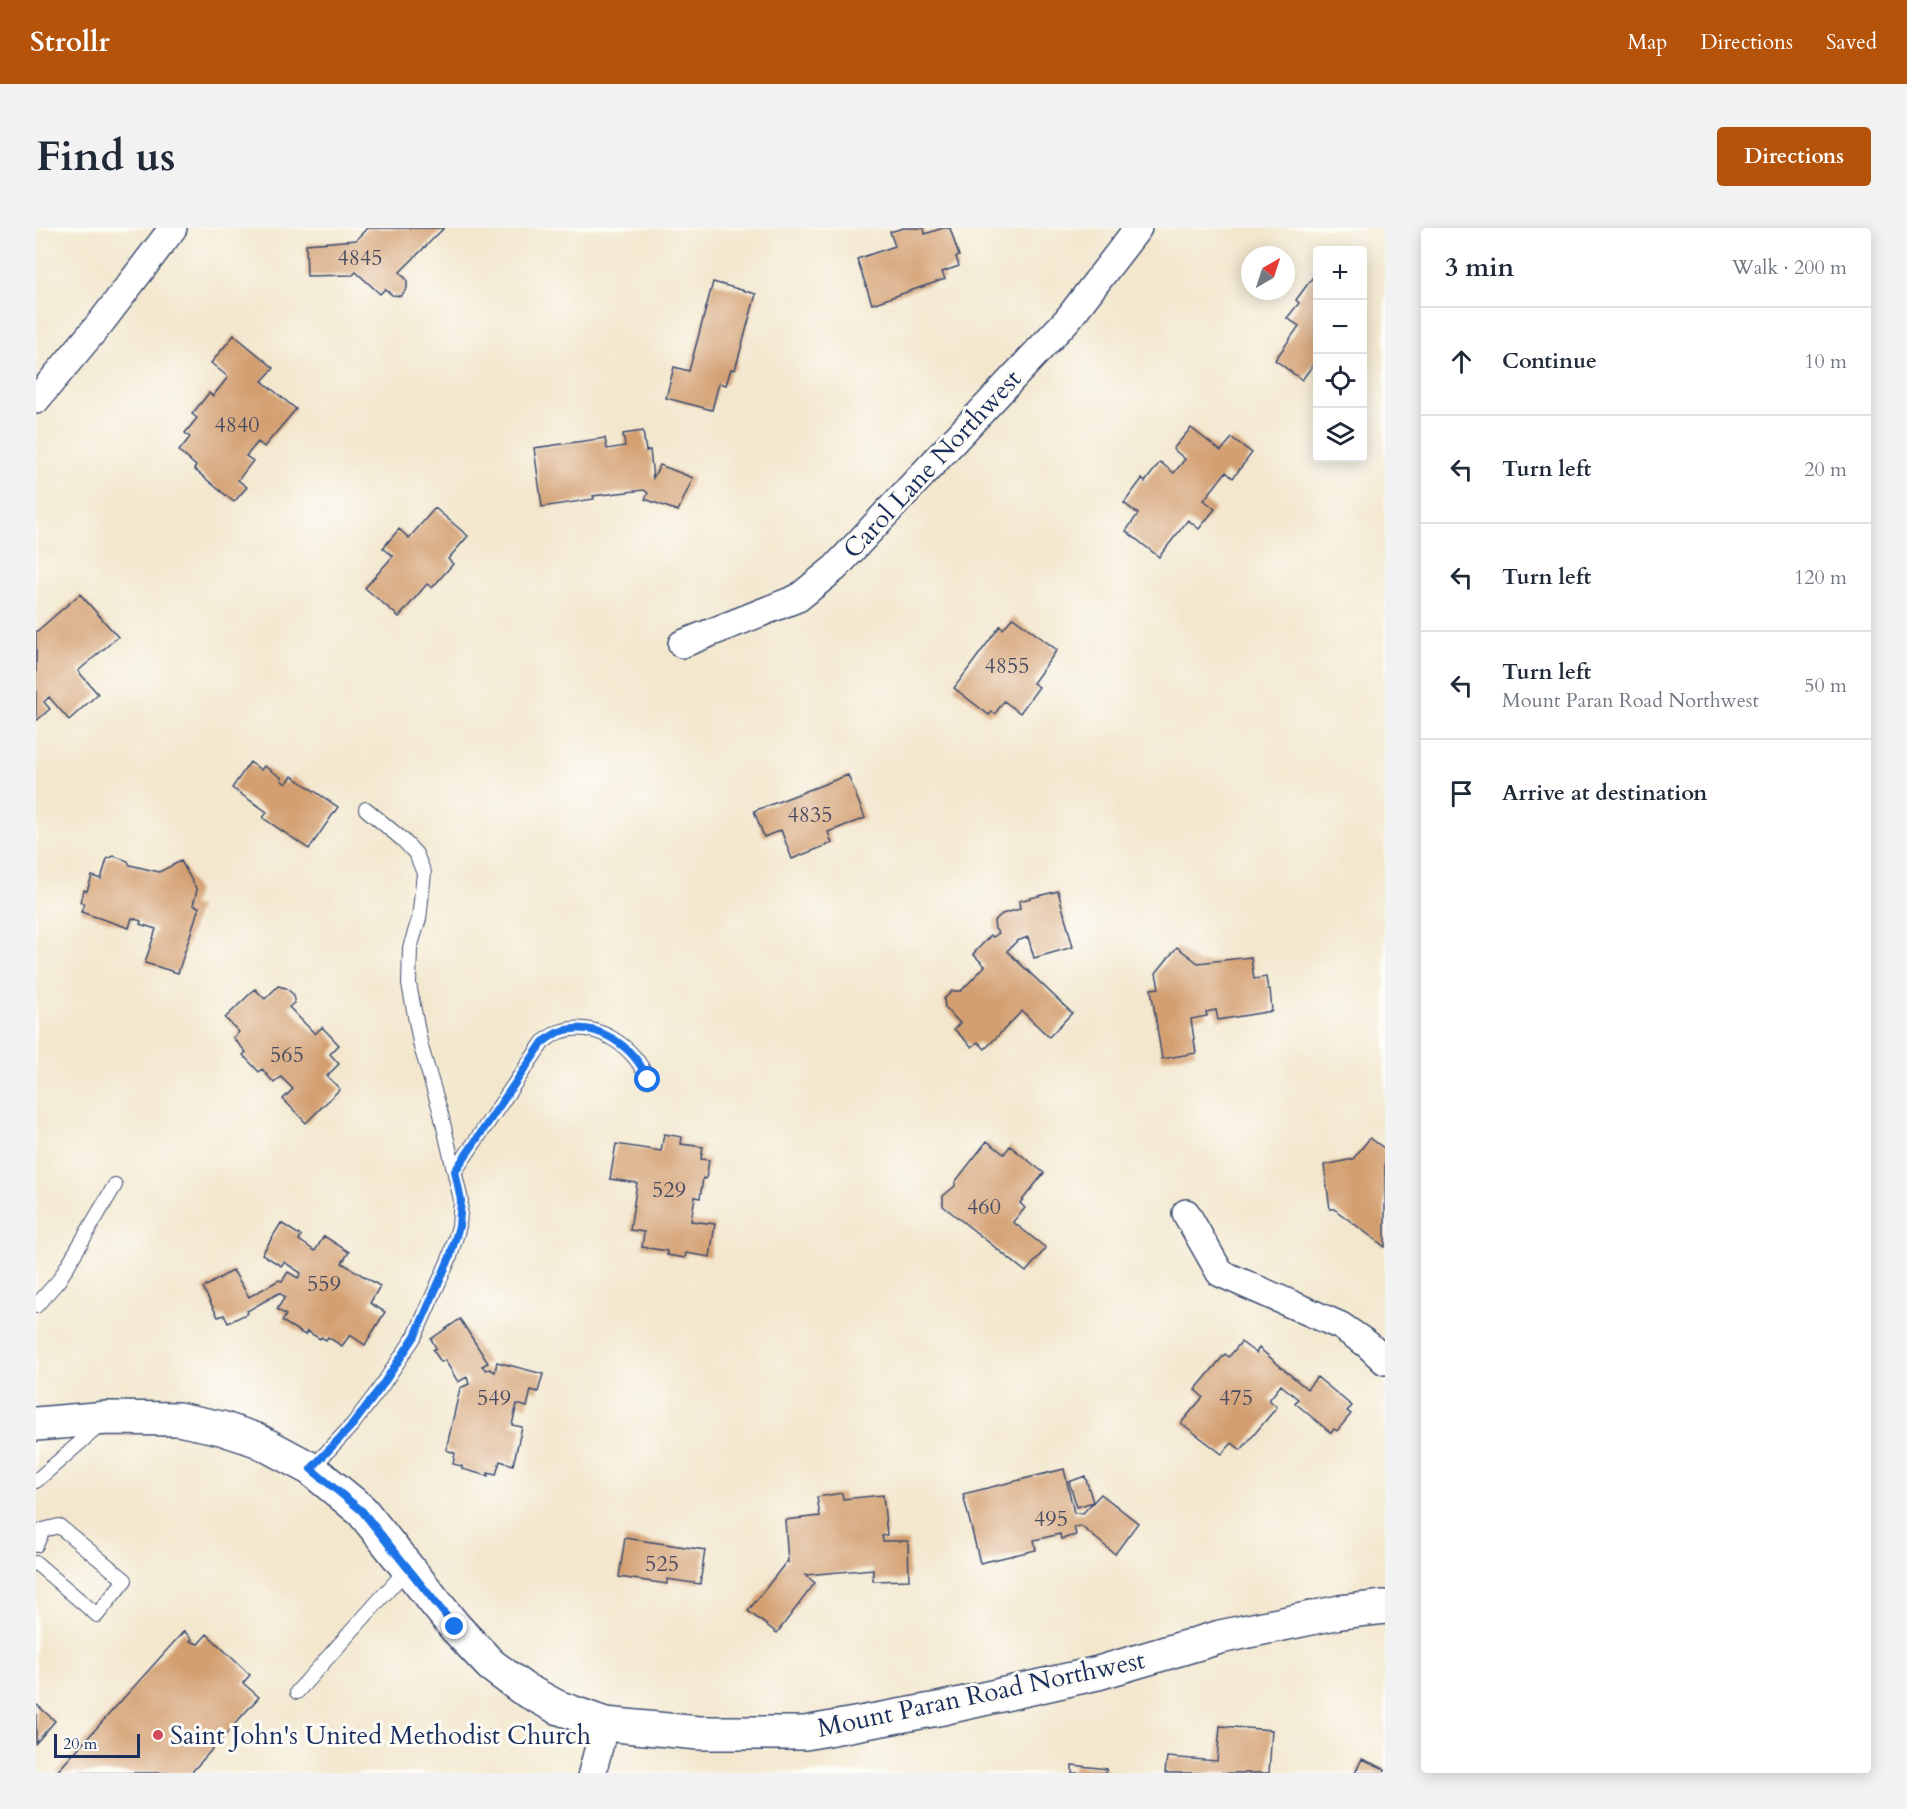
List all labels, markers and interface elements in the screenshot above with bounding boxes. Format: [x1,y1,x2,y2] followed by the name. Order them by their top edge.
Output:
[30,23,110,61] text: Strollr
[1627,28,1667,57] text: Map
[1700,28,1793,57] text: Directions
[1826,28,1877,57] text: Saved
[1717,127,1871,186] button: Directions
[36,128,176,185] text: Find us
[337,243,383,273] house number: 4845
[1241,246,1295,300] north arrow
[1313,246,1367,462] map controls
[1313,246,1367,300] button: +
[1445,250,1514,285] text: 3 min
[1732,254,1847,281] text: Walk · 200 m
[1313,300,1367,354] button: −
[1445,345,1478,378] icon: ahead
[1502,346,1597,376] text: Continue
[1804,348,1847,375] text: 10 m
[1313,354,1367,408] button: locate
[835,362,1029,566] street label: Carol Lane Northwest
[1313,408,1367,462] button: layers
[214,410,260,440] house number: 4840
[1445,453,1478,486] icon: left
[1502,454,1591,484] text: Turn left
[1804,456,1847,483] text: 20 m
[1445,561,1478,594] icon: left
[1502,562,1591,592] text: Turn left
[1794,564,1847,591] text: 120 m
[984,651,1030,681] house number: 4855
[1502,657,1591,687] text: Turn left
[1445,669,1478,702] icon: left
[1804,672,1847,699] text: 50 m
[1502,687,1759,714] text: Mount Paran Road Northwest
[1445,777,1478,810] icon: arrive
[1502,778,1707,808] text: Arrive at destination
[787,800,833,830] house number: 4835
[270,1040,304,1070] house number: 565
[634,1066,660,1092] route start
[652,1175,686,1205] house number: 529
[967,1192,1001,1222] house number: 460
[307,1269,341,1299] house number: 559
[477,1383,511,1413] house number: 549
[1219,1383,1253,1413] house number: 475
[1034,1504,1068,1534] house number: 495
[645,1549,679,1579] house number: 525
[441,1613,467,1639] route end
[814,1642,1148,1746] street label: Mount Paran Road Northwest
[170,1718,591,1753] place label: Saint John's United Methodist Church
[151,1728,165,1742] marker: Saint John's United Methodist Church
[54,1731,140,1758] scale bar
[63,1733,97,1755] text: 20 m

